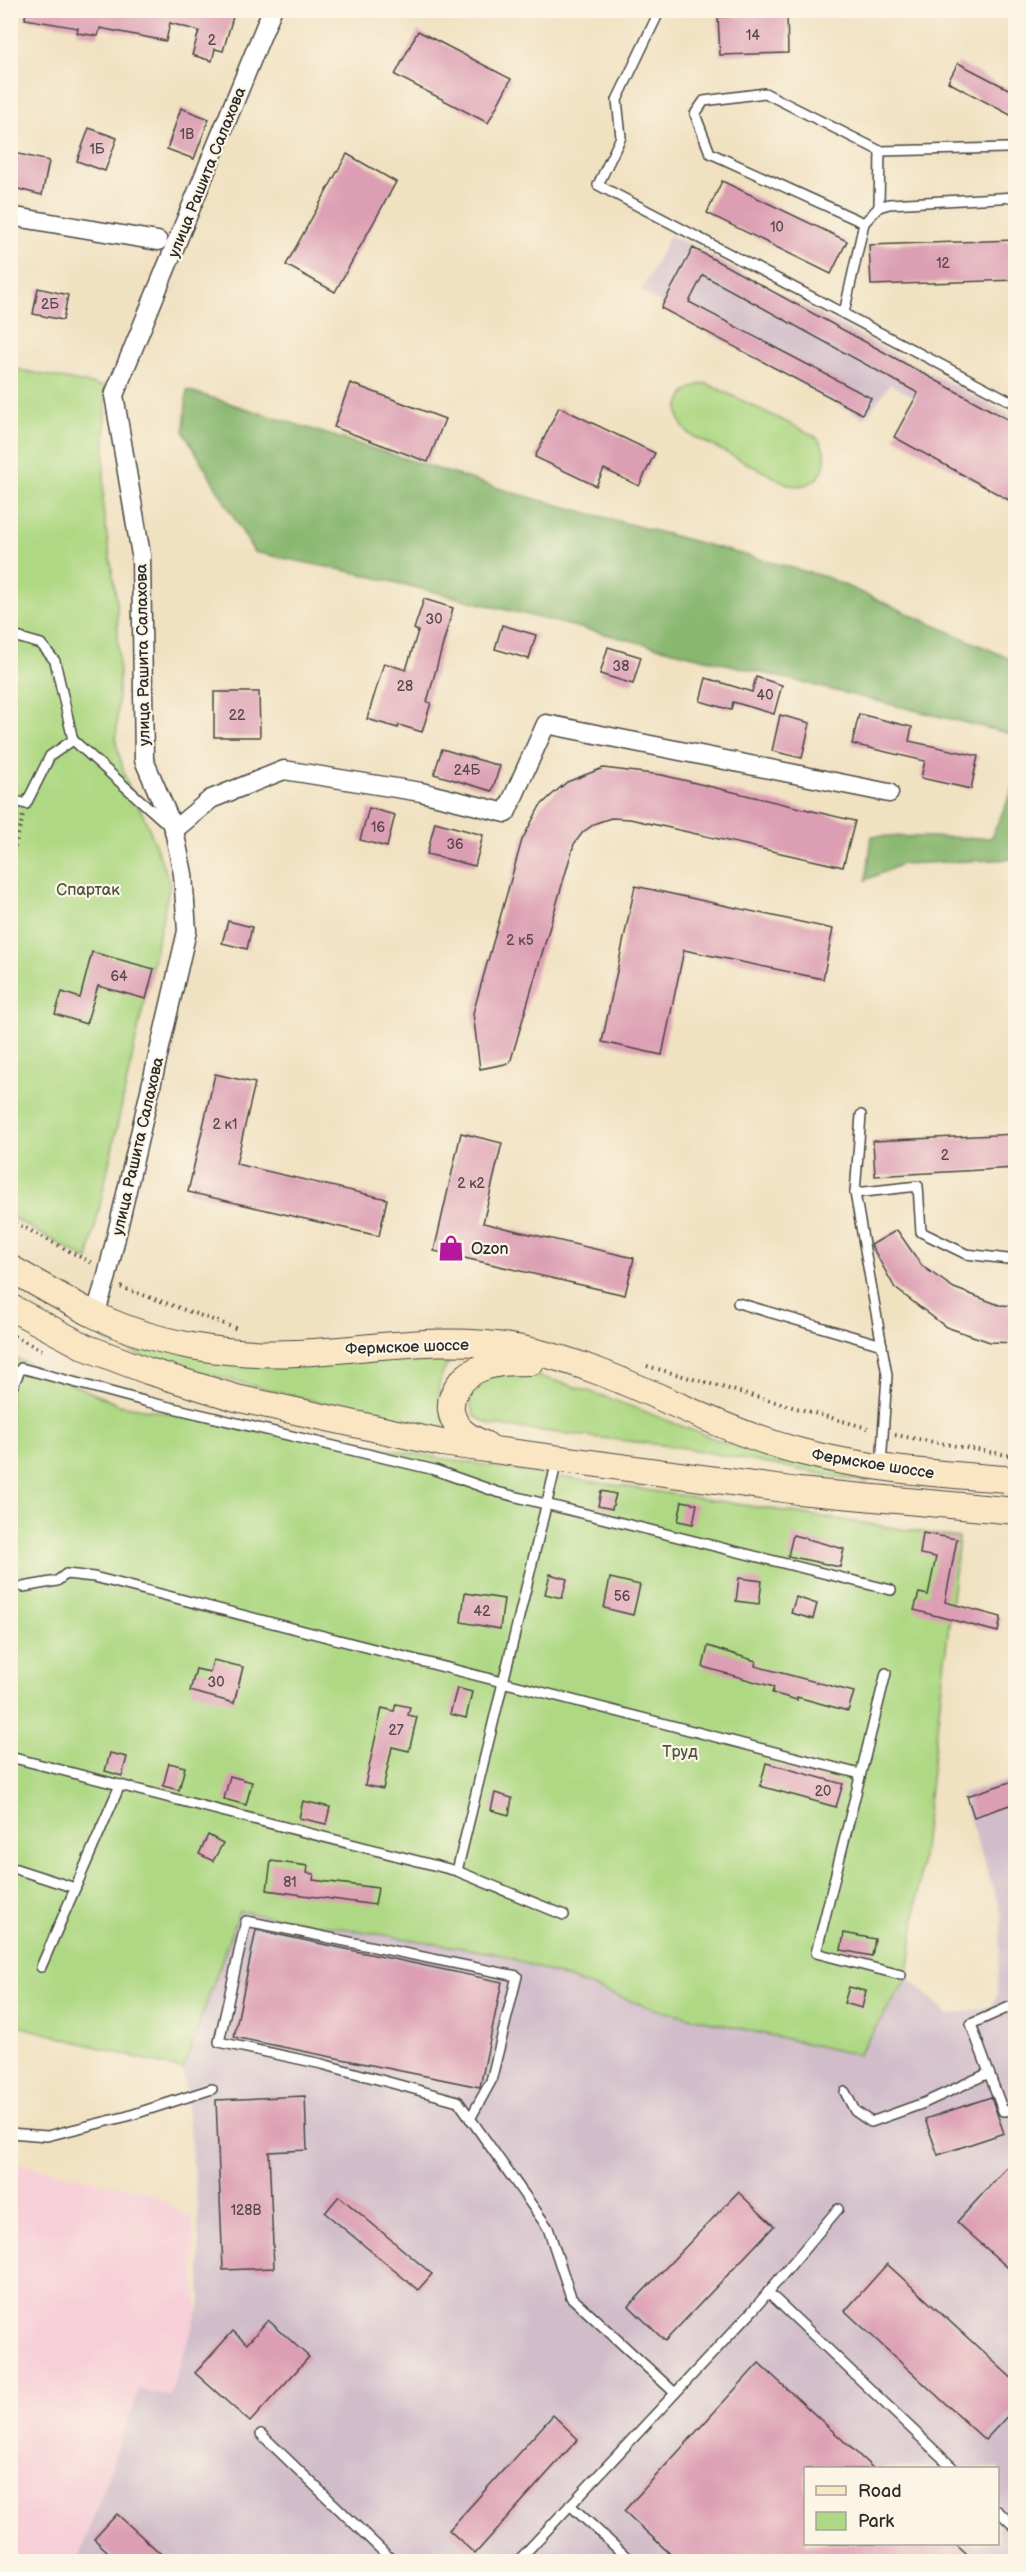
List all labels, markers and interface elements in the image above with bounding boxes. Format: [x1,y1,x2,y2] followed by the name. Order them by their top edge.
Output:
[746,27,760,44] house number: 14
[208,32,217,49] house number: 2
[164,84,251,261] street label: улица Рашита Салахова
[180,126,194,143] house number: 1В
[89,141,105,158] house number: 1Б
[770,219,784,236] house number: 10
[936,255,951,272] house number: 12
[41,296,59,313] house number: 2Б
[132,563,155,746] street label: улица Рашита Салахова
[426,611,442,628] house number: 30
[613,658,629,675] house number: 38
[397,678,413,695] house number: 28
[757,687,773,704] house number: 40
[229,707,246,724] house number: 22
[454,762,480,779] house number: 24Б
[371,819,385,836] house number: 16
[446,836,464,853] house number: 36
[56,881,120,900] park label: Спартак
[506,932,534,949] house number: 2 к5
[110,968,128,985] house number: 64
[109,1055,168,1237] street label: улица Рашита Салахова
[213,1116,237,1133] house number: 2 к1
[941,1147,950,1164] house number: 2
[457,1175,486,1192] house number: 2 к2
[436,1233,466,1263] shop icon: Ozon
[471,1240,509,1259] place label: Ozon
[345,1336,469,1359] street label: Фермское шоссе
[810,1445,936,1484] street label: Фермское шоссе
[614,1588,631,1605] house number: 56
[474,1603,491,1620] house number: 42
[208,1674,224,1691] house number: 30
[388,1722,404,1739] house number: 27
[662,1743,698,1762] park label: Труд
[815,1783,831,1800] house number: 20
[283,1874,297,1891] house number: 81
[231,2202,261,2219] house number: 128В
[804,2467,999,2545] legend
[858,2481,902,2502] text: Road
[858,2511,894,2532] text: Park

